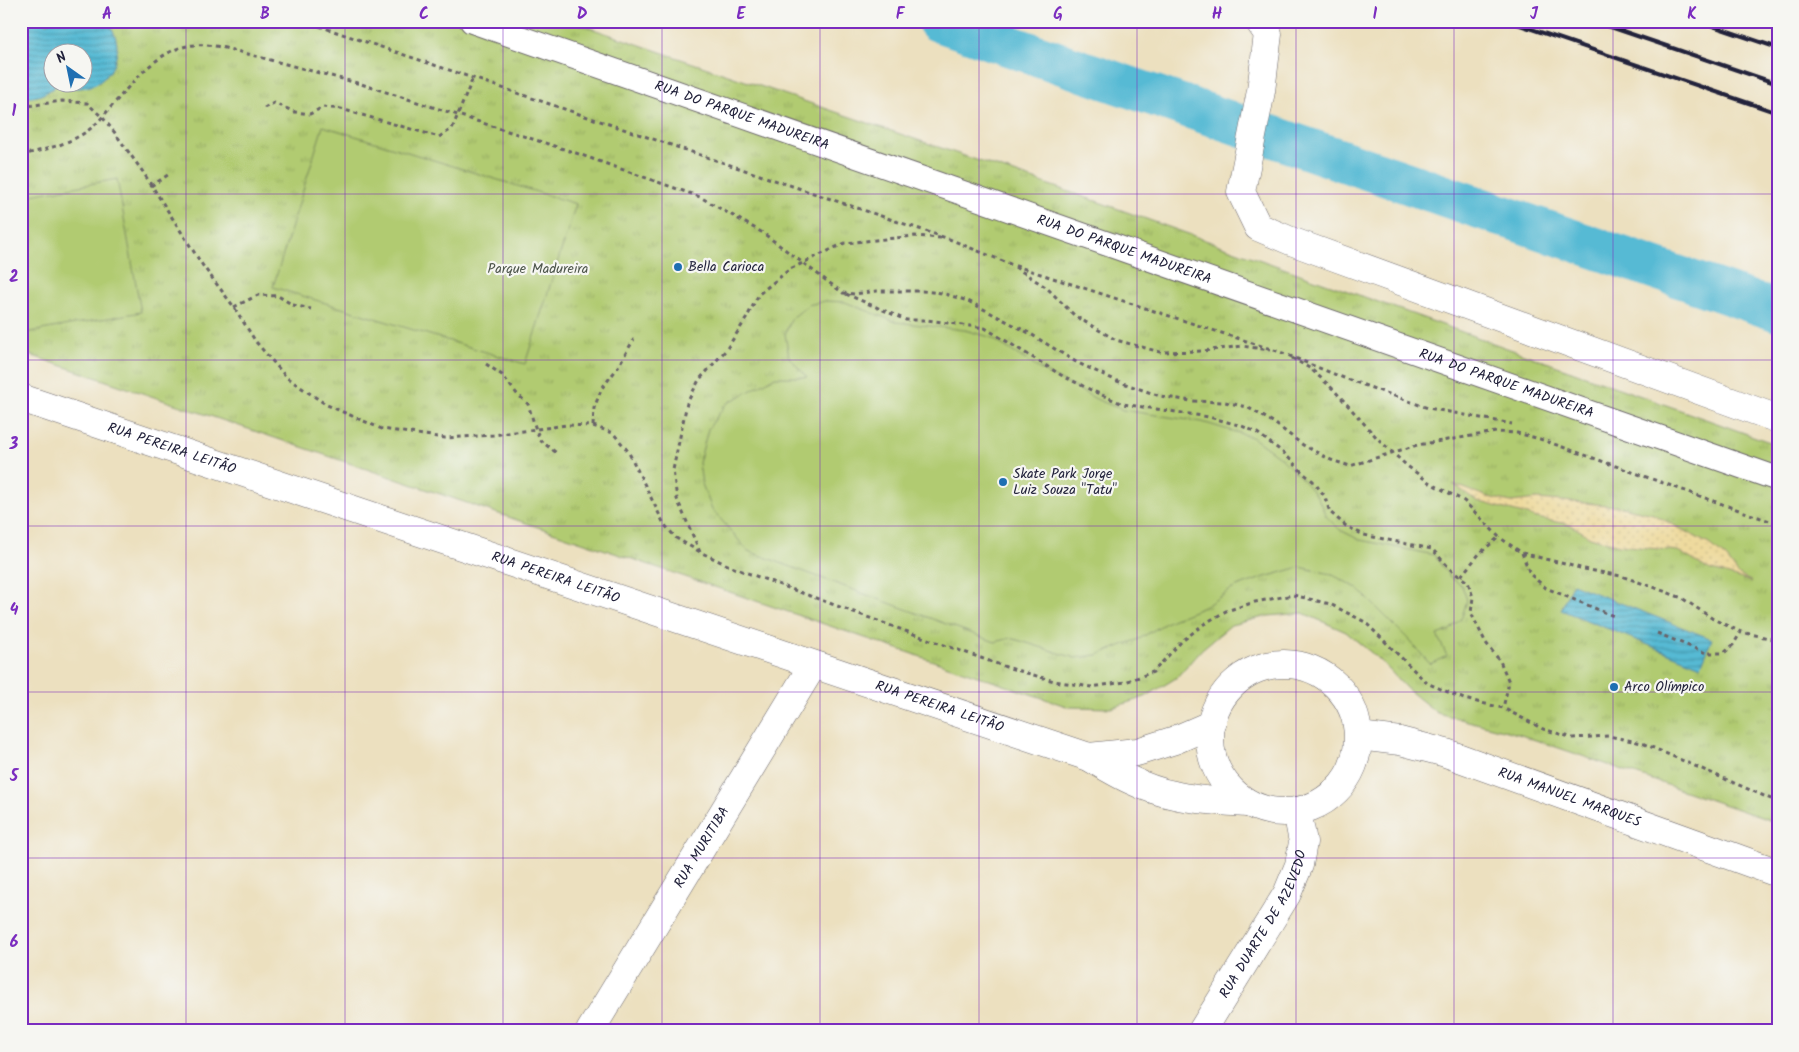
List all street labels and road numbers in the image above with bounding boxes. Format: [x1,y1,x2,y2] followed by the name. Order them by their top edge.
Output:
[651,75,832,156] street label: RUA DO PARQUE MADUREIRA
[1034,209,1214,290] street label: RUA DO PARQUE MADUREIRA
[1416,343,1597,425] street label: RUA DO PARQUE MADUREIRA
[105,417,239,481] street label: RUA PEREIRA LEITÃO
[488,546,623,610] street label: RUA PEREIRA LEITÃO
[872,675,1007,739] street label: RUA PEREIRA LEITÃO
[1495,762,1644,834] street label: RUA MANUEL MARQUES
[669,802,735,892] street label: RUA MURITIBA
[1214,848,1313,1003] street label: RUA DUARTE DE AZEVEDO

